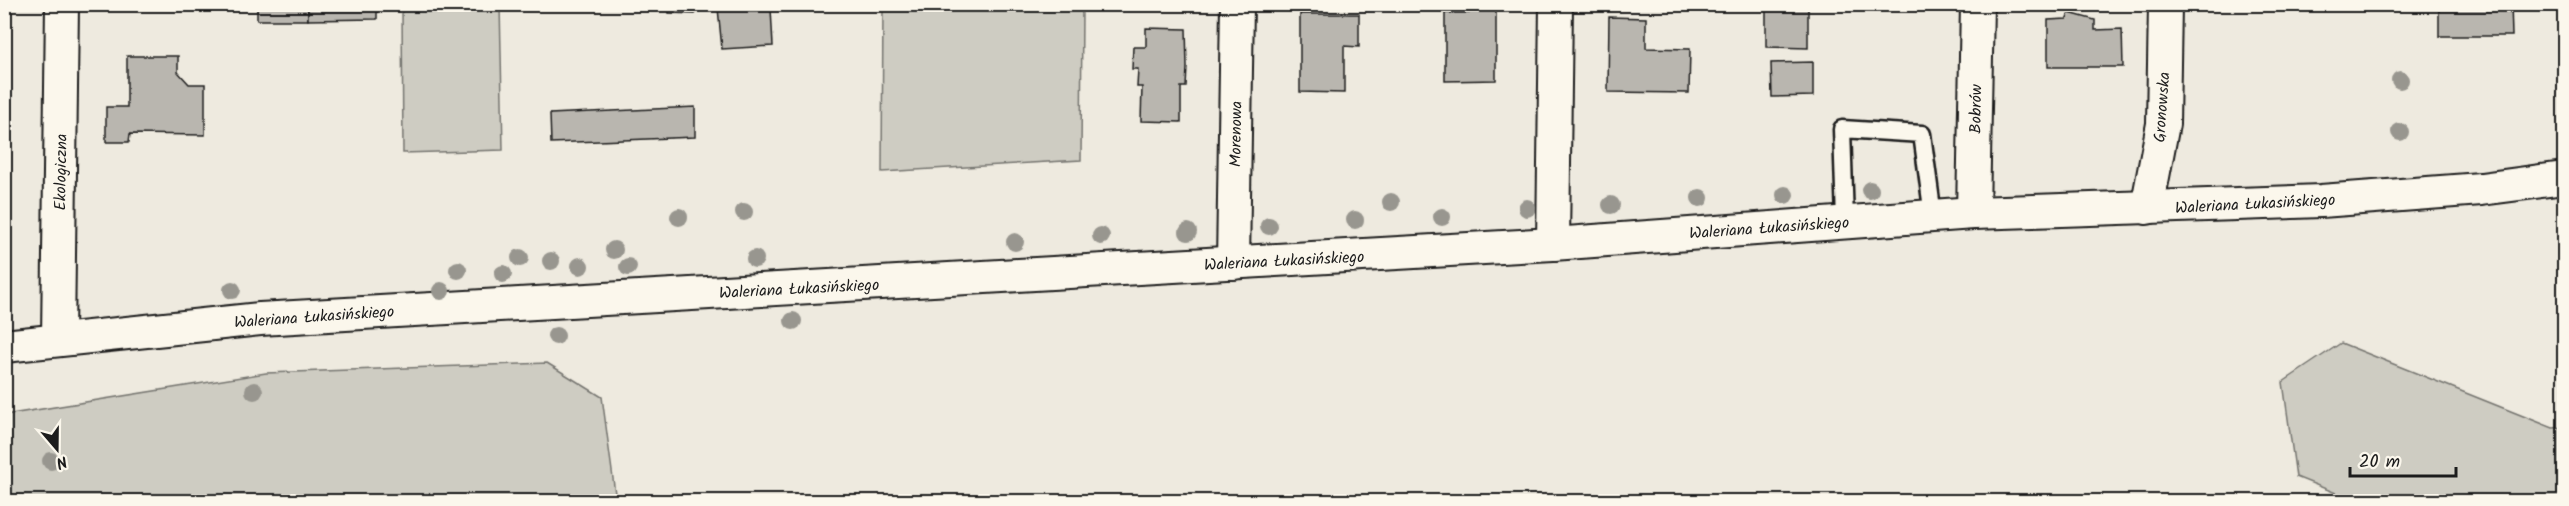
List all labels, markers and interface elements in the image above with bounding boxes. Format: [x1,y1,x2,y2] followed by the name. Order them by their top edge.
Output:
[2148,71,2177,143] street label: Gronowska
[1964,84,1989,134] street label: Bobrów
[1223,101,1250,167] street label: Morenowa
[48,133,75,211] street label: Ekologiczna
[2174,188,2336,221] street label: Waleriana Łukasińskiego
[1688,210,1850,247] street label: Waleriana Łukasińskiego
[1203,245,1365,278] street label: Waleriana Łukasińskiego
[718,273,880,306] street label: Waleriana Łukasińskiego
[233,299,395,336] street label: Waleriana Łukasińskiego
[27,419,87,479] north arrow
[2350,440,2456,478] scale bar
[53,448,71,475] text: N
[2359,448,2400,477] text: 20 m

